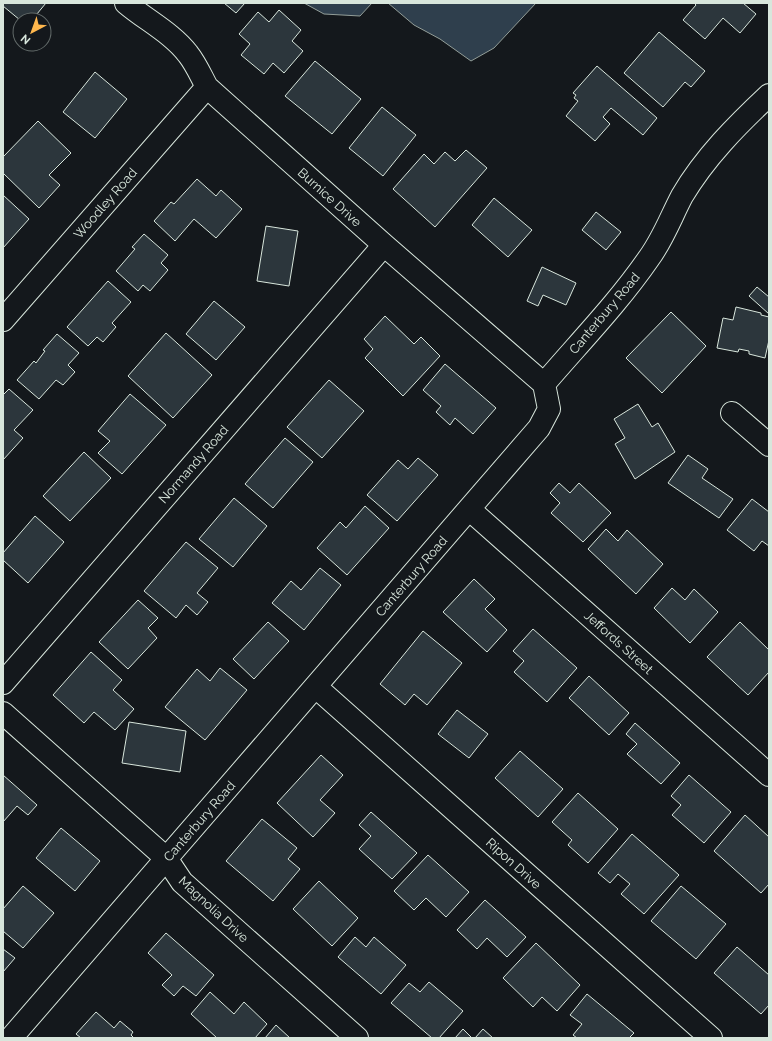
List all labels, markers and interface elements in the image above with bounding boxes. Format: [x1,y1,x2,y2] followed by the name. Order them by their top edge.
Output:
[12,12,52,52] north arrow
[18,32,33,47] text: N
[71,165,140,242] street label: Woodley Road
[295,165,365,230] street label: Burnice Drive
[566,270,643,357] street label: Canterbury Road
[156,422,231,506] street label: Normandy Road
[372,533,450,620] street label: Canterbury Road
[581,608,656,677] street label: Jeffords Street
[160,778,238,865] street label: Canterbury Road
[483,835,545,892] street label: Ripon Drive
[176,873,252,946] street label: Magnolia Drive

